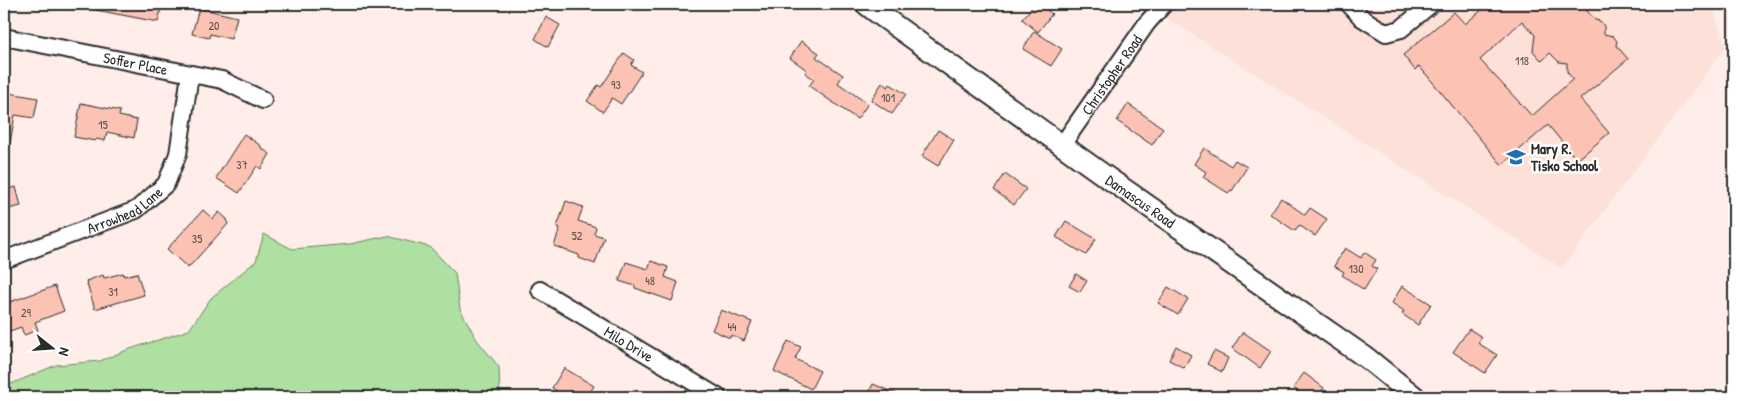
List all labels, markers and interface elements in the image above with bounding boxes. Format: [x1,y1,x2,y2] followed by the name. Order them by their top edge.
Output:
[209,17,220,34] house number: 20
[1076,30,1147,119] street label: Christopher Road
[102,46,169,80] street label: Soffer Place
[1515,52,1529,69] house number: 118
[611,76,621,93] house number: 93
[881,89,895,106] house number: 101
[98,116,108,133] house number: 15
[1530,138,1599,176] place label: Mary R. Tisko School
[1505,146,1527,168] school or university icon: Mary R. Tisko School
[236,156,248,173] house number: 37
[1102,169,1180,233] street label: Damascus Road
[84,181,167,238] street label: Arrowhead Lane
[572,227,583,244] house number: 52
[192,230,202,247] house number: 35
[1348,260,1364,277] house number: 130
[645,272,655,289] house number: 48
[108,283,118,300] house number: 31
[21,304,32,321] house number: 29
[727,318,737,335] house number: 44
[601,321,658,367] street label: Milo Drive
[28,324,78,374] north arrow
[55,346,75,359] text: N

